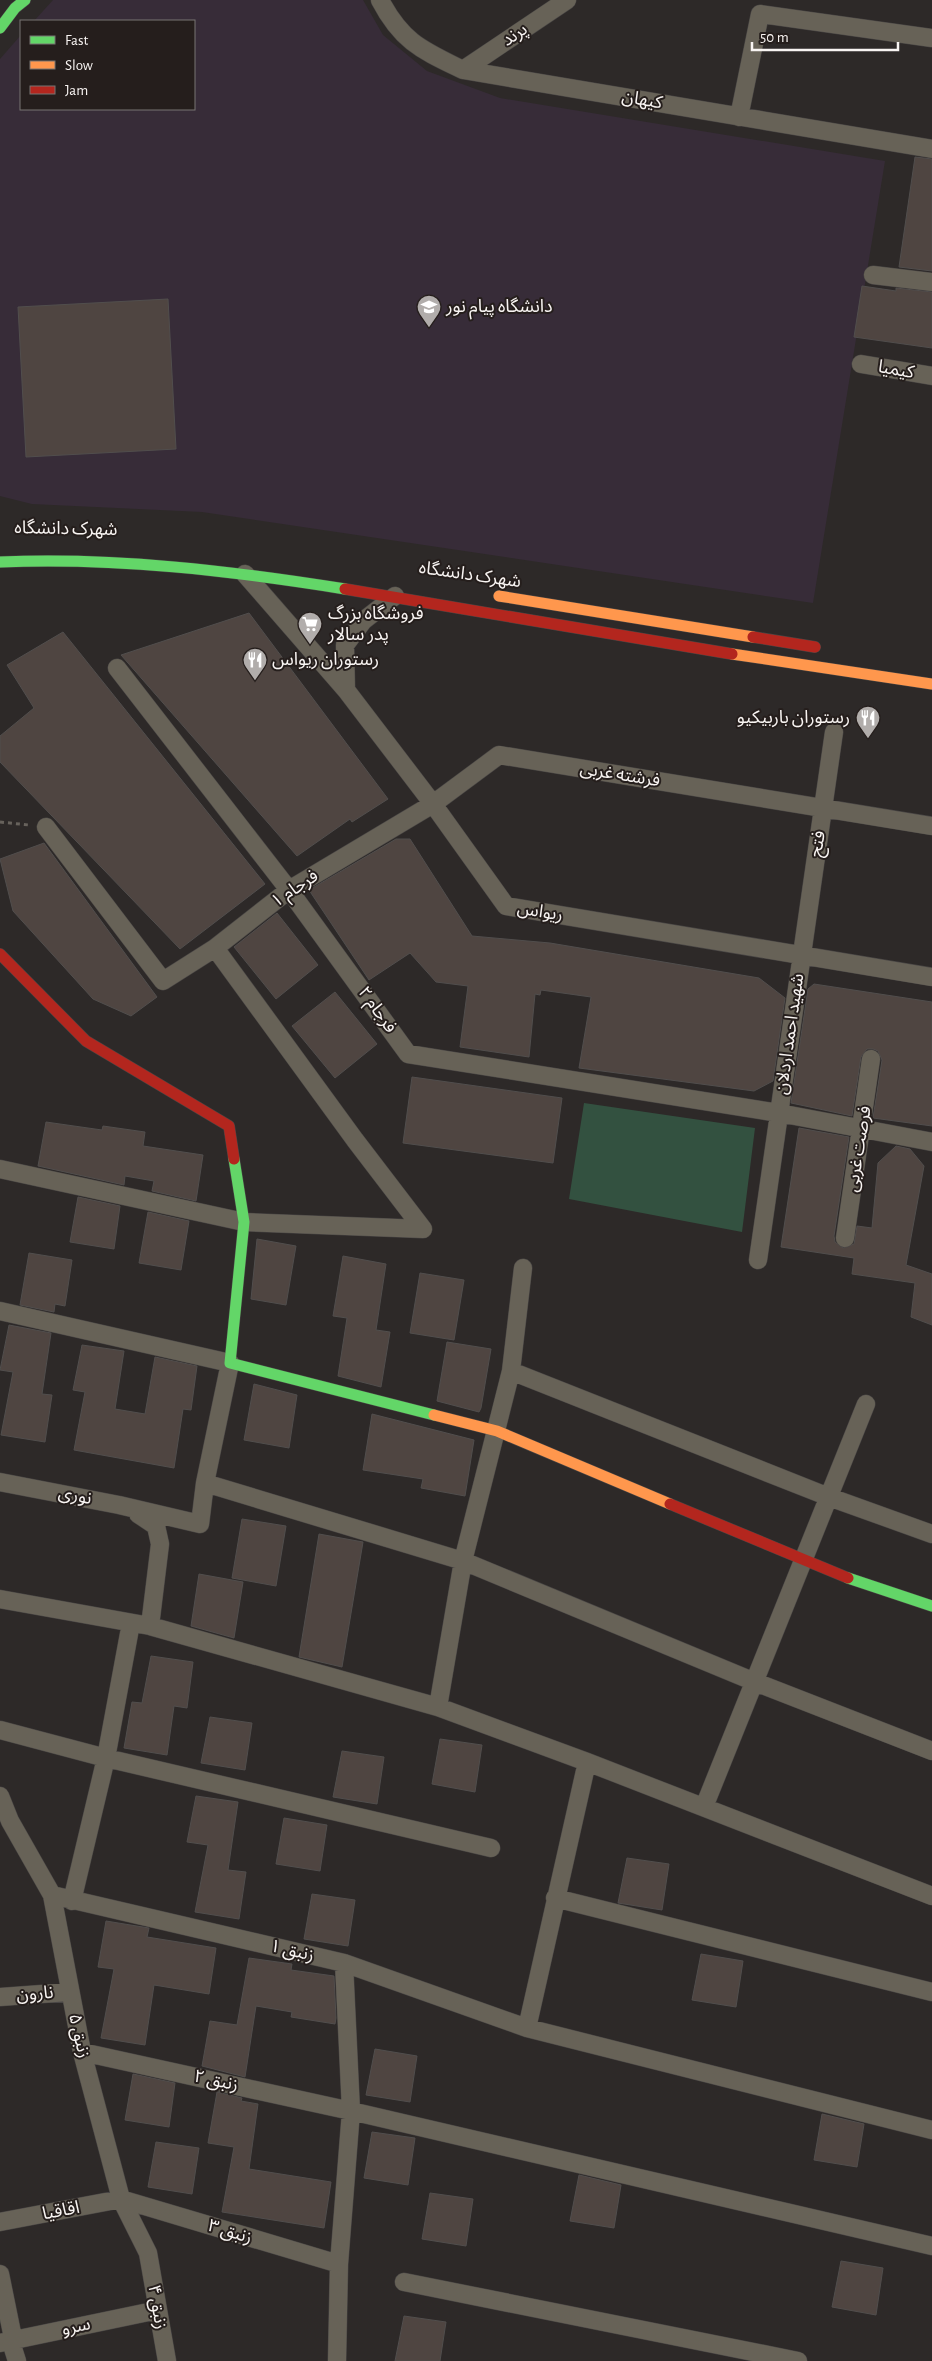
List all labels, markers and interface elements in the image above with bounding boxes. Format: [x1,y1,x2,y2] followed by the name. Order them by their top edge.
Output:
[20,20,195,110] legend
[499,20,532,51] street label: پرند
[752,20,898,52] scale bar
[760,30,789,45] text: 50 m
[65,33,89,48] text: Fast
[65,58,93,73] text: Slow
[65,83,88,98] text: Jam
[620,88,664,113] street label: کیهان
[416,294,442,328] school or university icon: دانشگاه پیام نور
[445,297,553,320] place label: دانشگاه پیام نور
[876,358,916,382] street label: کیمیا
[14,518,118,540] street label: شهرک دانشگاه
[418,558,522,592] street label: شهرک دانشگاه
[327,604,424,645] place label: فروشگاه بزرگ پدر سالار
[297,611,323,645] supermarket icon: فروشگاه بزرگ پدر سالار
[242,647,268,681] restaurant icon: رستوران ریواس
[272,651,379,670] place label: رستوران ریواس
[855,705,881,739] restaurant icon: رستوران باربیکیو
[737,709,850,728] place label: رستوران باربیکیو
[578,760,661,791] street label: فرشته غربی
[807,830,832,859] street label: فتح
[268,867,324,914] street label: فرجام ۱
[516,900,564,925] street label: ریواس
[773,972,808,1096] street label: شهید احمد اردلان
[351,984,400,1039] street label: فرجام ۲
[843,1104,876,1194] street label: فرصت غربی
[57,1484,93,1509] street label: نوری
[268,1937,316,1966] street label: زنبق ۱
[16,1984,54,2005] street label: نارون
[64,2012,93,2060] street label: زنبق ۵
[192,2068,240,2095] street label: زنبق ۲
[41,2199,81,2223] street label: اقاقیا
[206,2217,254,2248] street label: زنبق ۳
[143,2283,170,2331] street label: زنبق ۴
[60,2315,92,2340] street label: سرو

